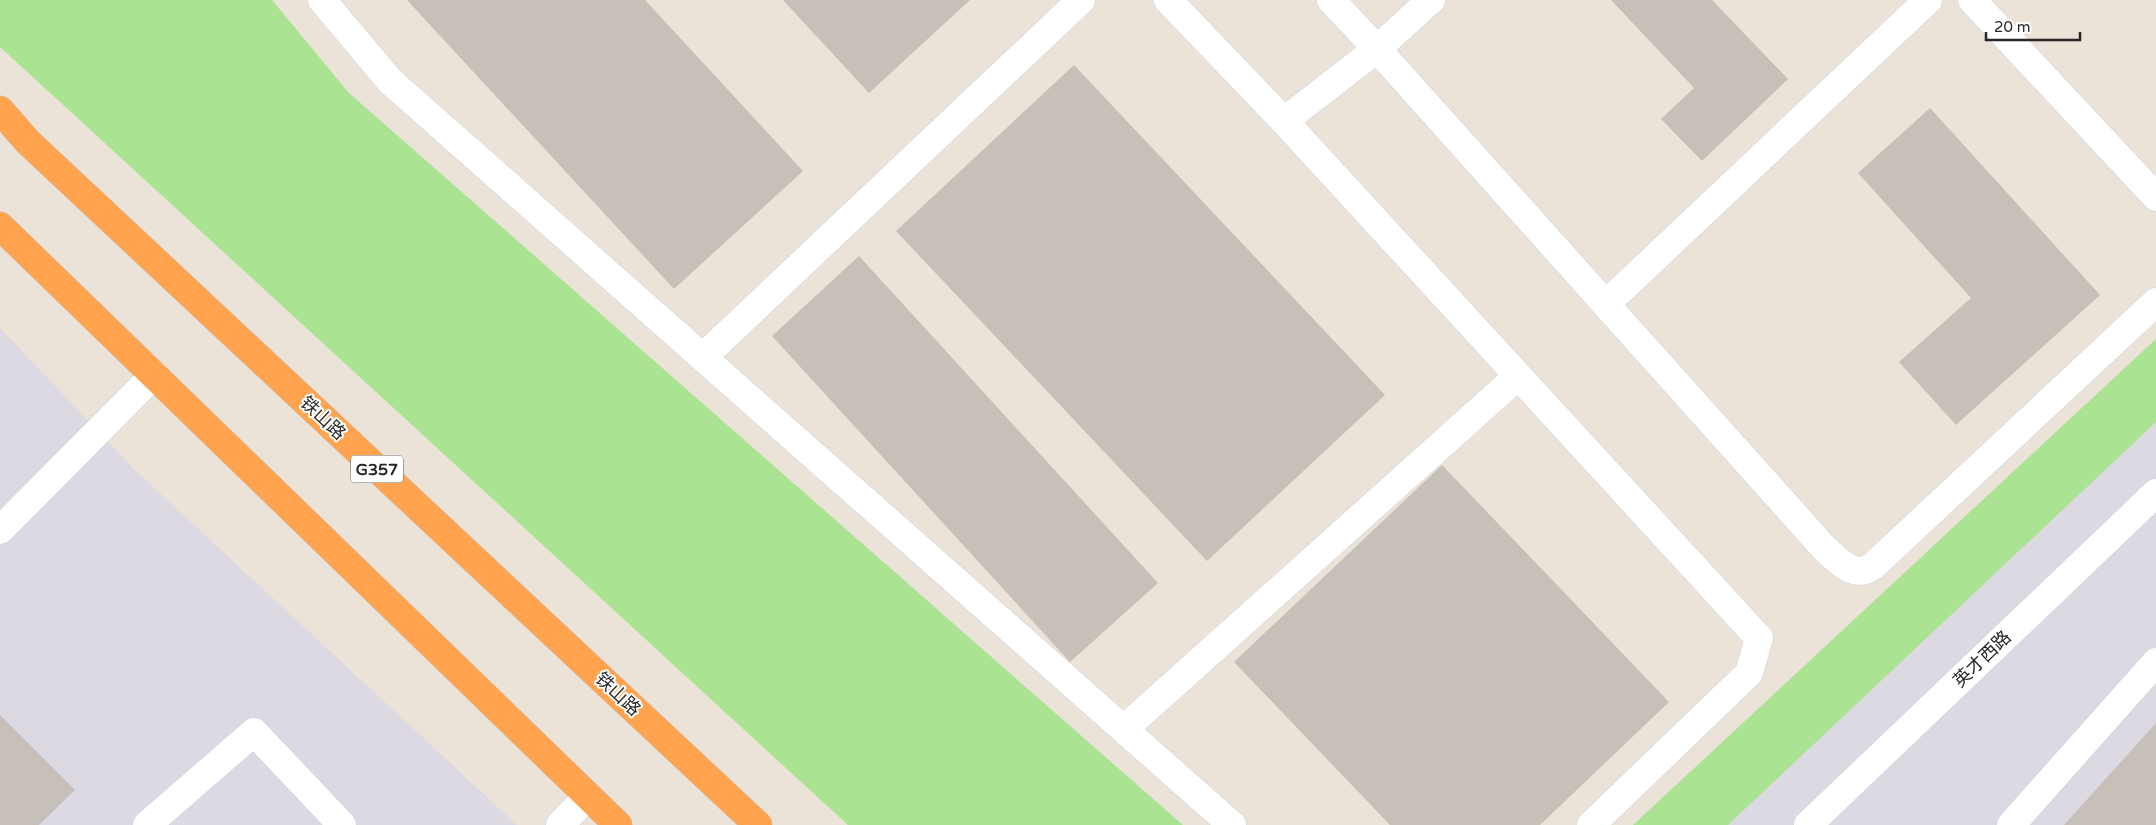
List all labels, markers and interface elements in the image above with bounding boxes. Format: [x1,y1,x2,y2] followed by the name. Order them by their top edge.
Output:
[1986,10,2080,42] scale bar
[1994,18,2031,36] text: 20 m
[296,392,350,444] street label: 铁山路
[351,456,403,482] road number: G357
[1948,626,2016,692] street label: 英才西路
[591,668,645,720] street label: 铁山路

